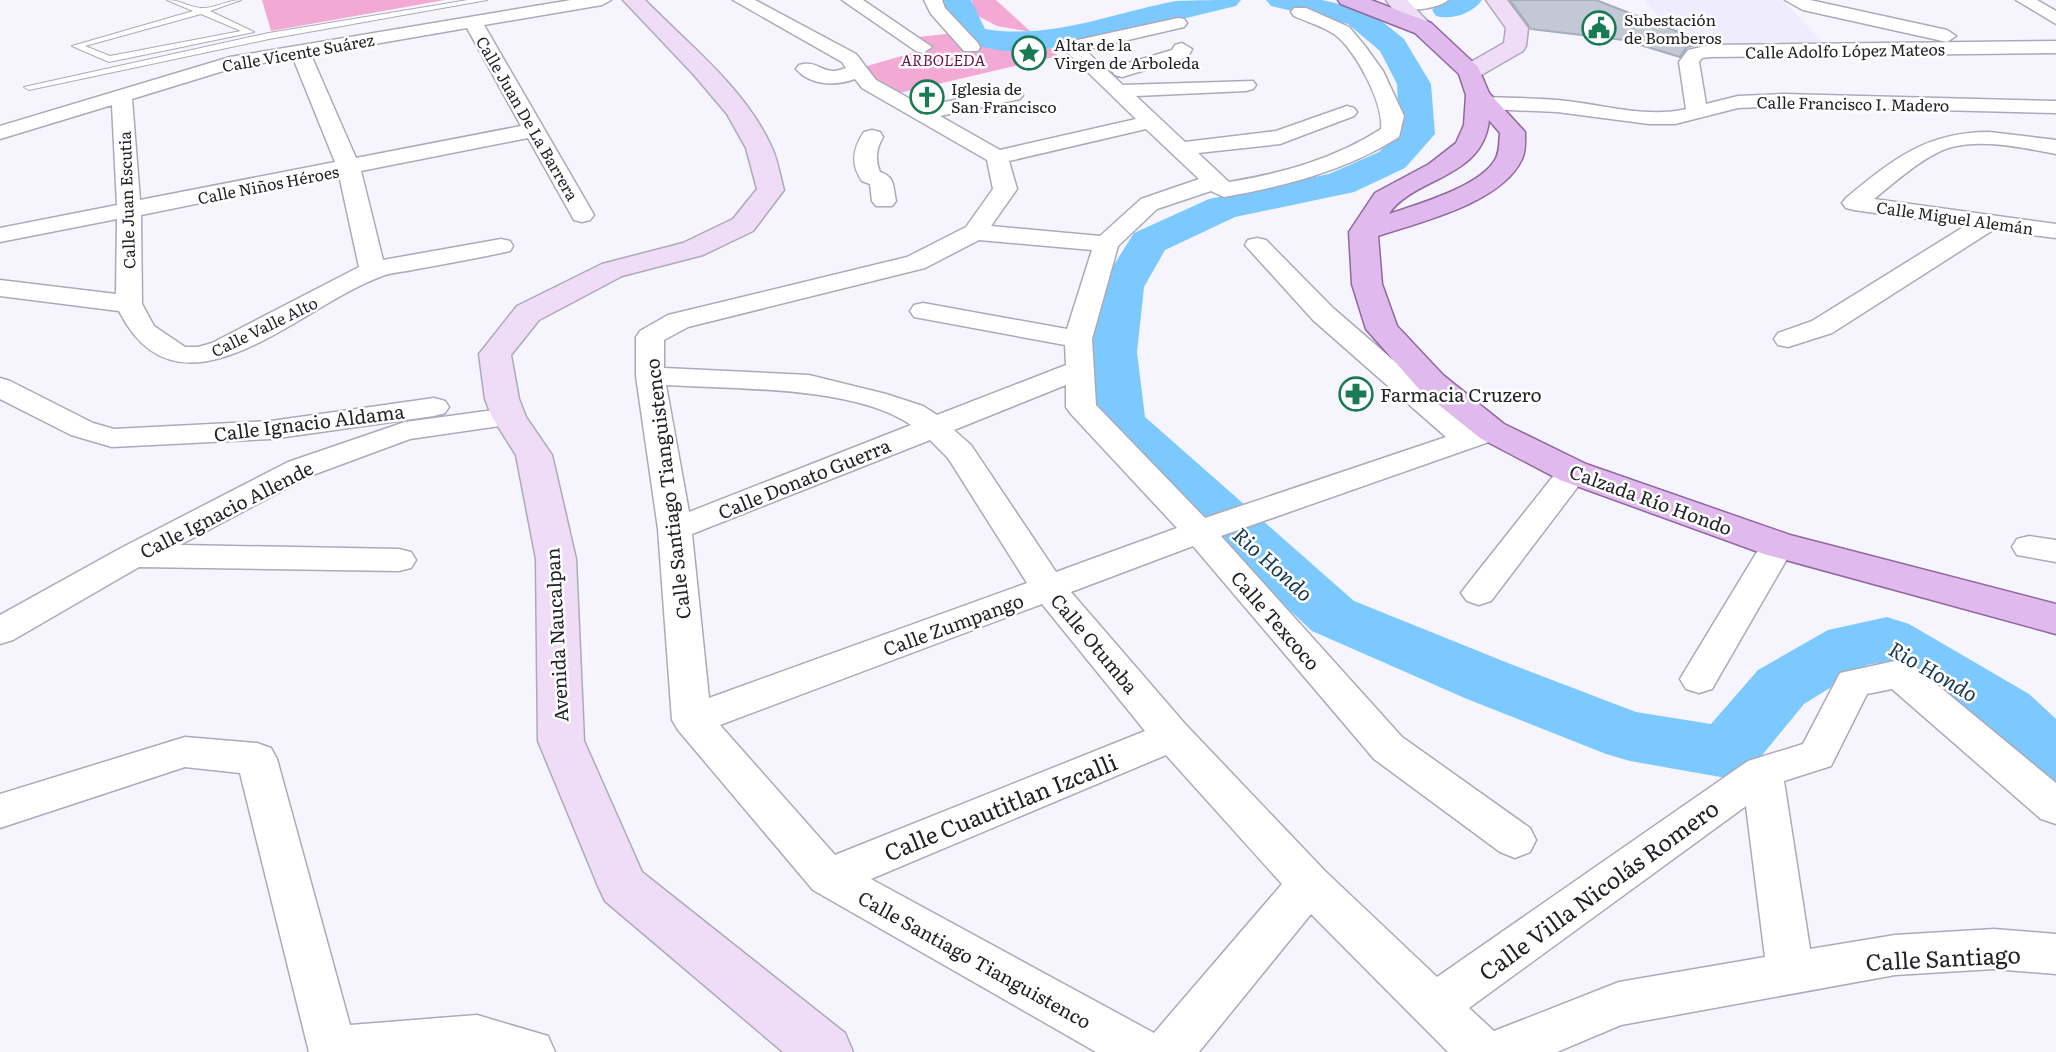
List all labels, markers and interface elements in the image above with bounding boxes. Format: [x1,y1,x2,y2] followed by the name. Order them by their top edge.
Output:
[1624,7,1722,49] place label: Subestación de Bomberos
[1580,9,1618,47] public building icon: Subestación de Bomberos
[220,27,376,77] street label: Calle Vicente Suárez
[471,31,585,205] street label: Calle Juan De La Barrera
[1054,32,1200,74] place label: Altar de la Virgen de Arboleda
[1010,34,1048,72] place icon: Altar de la Virgen de Arboleda
[1745,36,1945,64] street label: Calle Adolfo López Mateos
[901,47,986,71] park label: ARBOLEDA
[951,76,1057,118] place label: Iglesia de San Francisco
[908,78,946,116] church icon: Iglesia de San Francisco
[1756,89,1950,117] street label: Calle Francisco I. Madero
[112,130,140,269] street label: Calle Juan Escutia
[195,159,341,209] street label: Calle Niños Héroes
[1875,194,2035,240] street label: Calle Miguel Alemán
[207,290,321,362] street label: Calle Valle Alto
[637,357,697,621] street label: Calle Santiago Tianguistenco
[1337,375,1375,413] pharmacy icon: Farmacia Cruzero
[1380,380,1542,408] place label: Farmacia Cruzero
[212,396,407,448] street label: Calle Ignacio Aldama
[713,430,895,525] street label: Calle Donato Guerra
[134,453,318,565] street label: Calle Ignacio Allende
[1566,457,1736,541] street label: Calzada Río Hondo
[1227,519,1321,607] water label: Rio Hondo
[537,547,575,723] street label: Avenida Naucalpan
[1225,564,1327,676] street label: Calle Texcoco
[879,586,1027,662] street label: Calle Zumpango
[1045,587,1146,700] street label: Calle Otumba
[1884,632,1984,708] water label: Rio Hondo
[878,744,1122,868] street label: Calle Cuautitlan Izcalli
[1471,790,1725,988] street label: Calle Villa Nicolás Romero
[853,883,1097,1035] street label: Calle Santiago Tianguistenco
[1865,936,2021,978] street label: Calle Santiago

